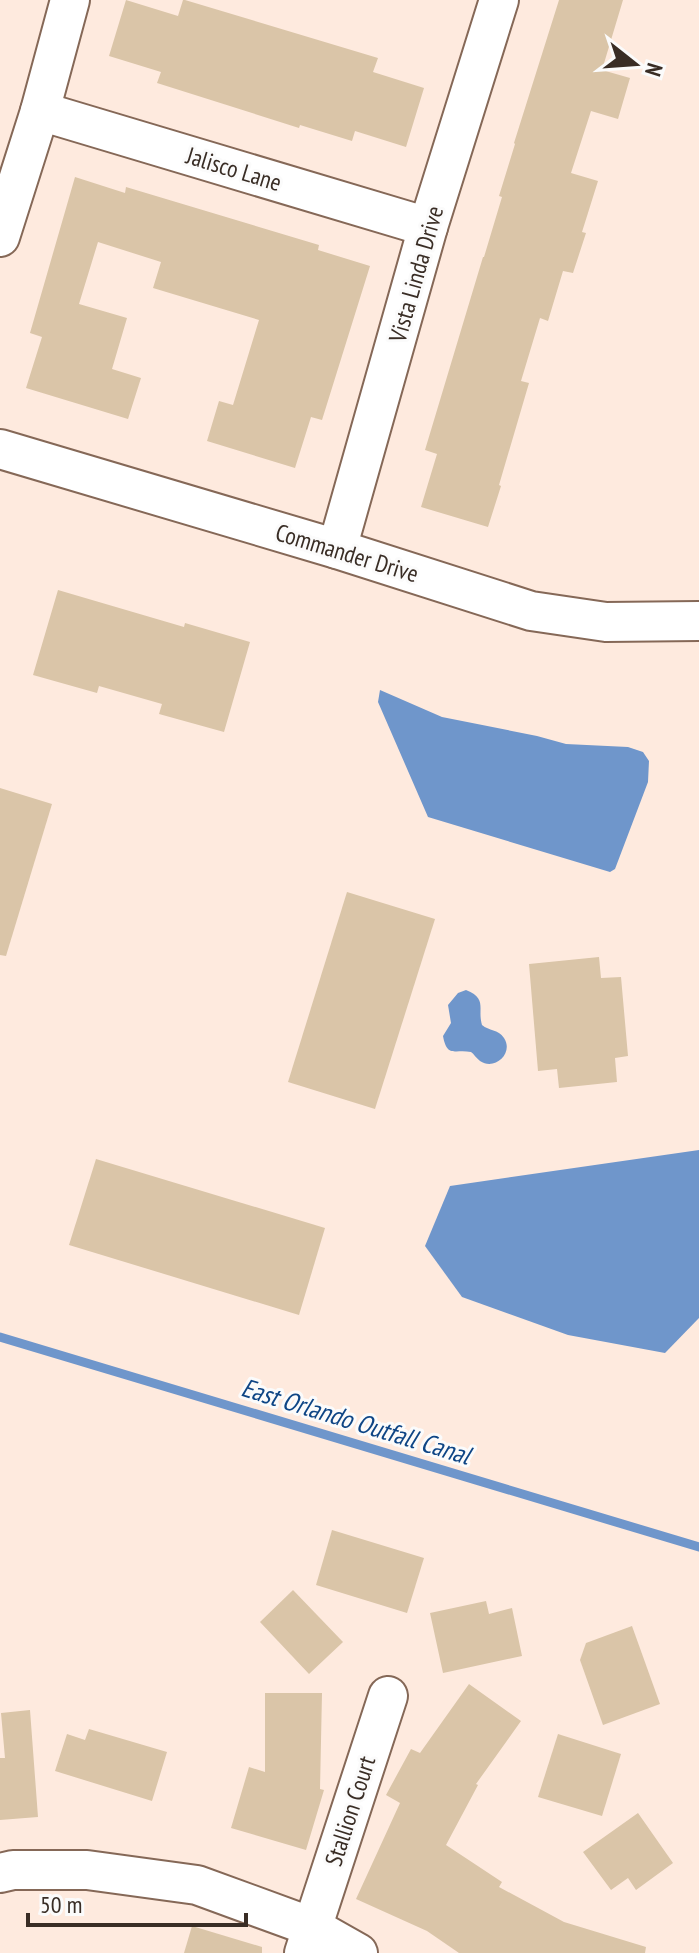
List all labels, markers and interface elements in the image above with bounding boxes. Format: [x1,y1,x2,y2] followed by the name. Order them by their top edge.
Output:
[595,24,675,104] north arrow
[639,60,669,80] text: N
[182,140,285,198] street label: Jalisco Lane
[382,202,450,347] street label: Vista Linda Drive
[272,517,422,589] street label: Commander Drive
[238,1370,477,1472] water label: East Orlando Outfall Canal
[318,1752,382,1870] street label: Stallion Court
[28,1877,246,1927] scale bar
[40,1889,82,1920] text: 50 m

